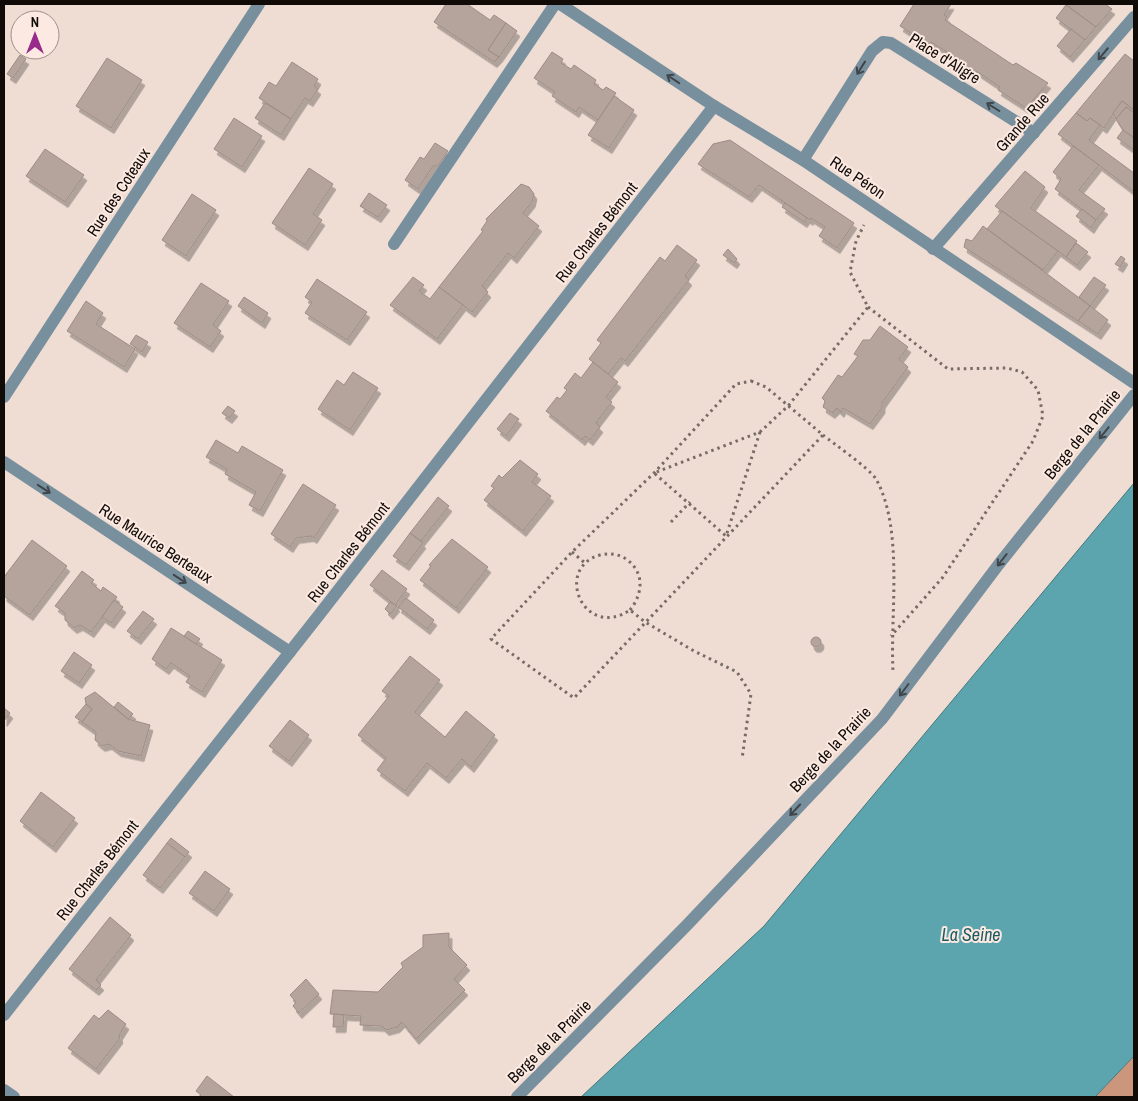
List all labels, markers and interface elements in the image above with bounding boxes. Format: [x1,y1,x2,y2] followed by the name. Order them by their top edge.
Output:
[10,10,60,60] north arrow
[31,13,39,31] text: N
[905,27,985,89] street label: Place d'Aligre
[1097,47,1108,60] one-way arrow
[856,60,866,74] one-way arrow
[667,74,681,84] one-way arrow
[990,88,1054,156] street label: Grande Rue
[986,102,1000,112] one-way arrow
[81,143,155,241] street label: Rue des Coteaux
[826,150,890,204] street label: Rue Péron
[550,177,642,287] street label: Rue Charles Bémont
[1039,384,1125,484] street label: Berge de la Prairie
[1098,427,1109,440] one-way arrow
[37,485,51,495] one-way arrow
[302,497,394,607] street label: Rue Charles Bémont
[95,498,217,588] street label: Rue Maurice Berteaux
[997,553,1008,566] one-way arrow
[173,574,187,584] one-way arrow
[899,683,909,697] one-way arrow
[784,701,876,797] street label: Berge de la Prairie
[789,804,801,817] one-way arrow
[51,815,143,925] street label: Rue Charles Bémont
[941,922,1001,947] water label: La Seine
[502,994,596,1088] street label: Berge de la Prairie

